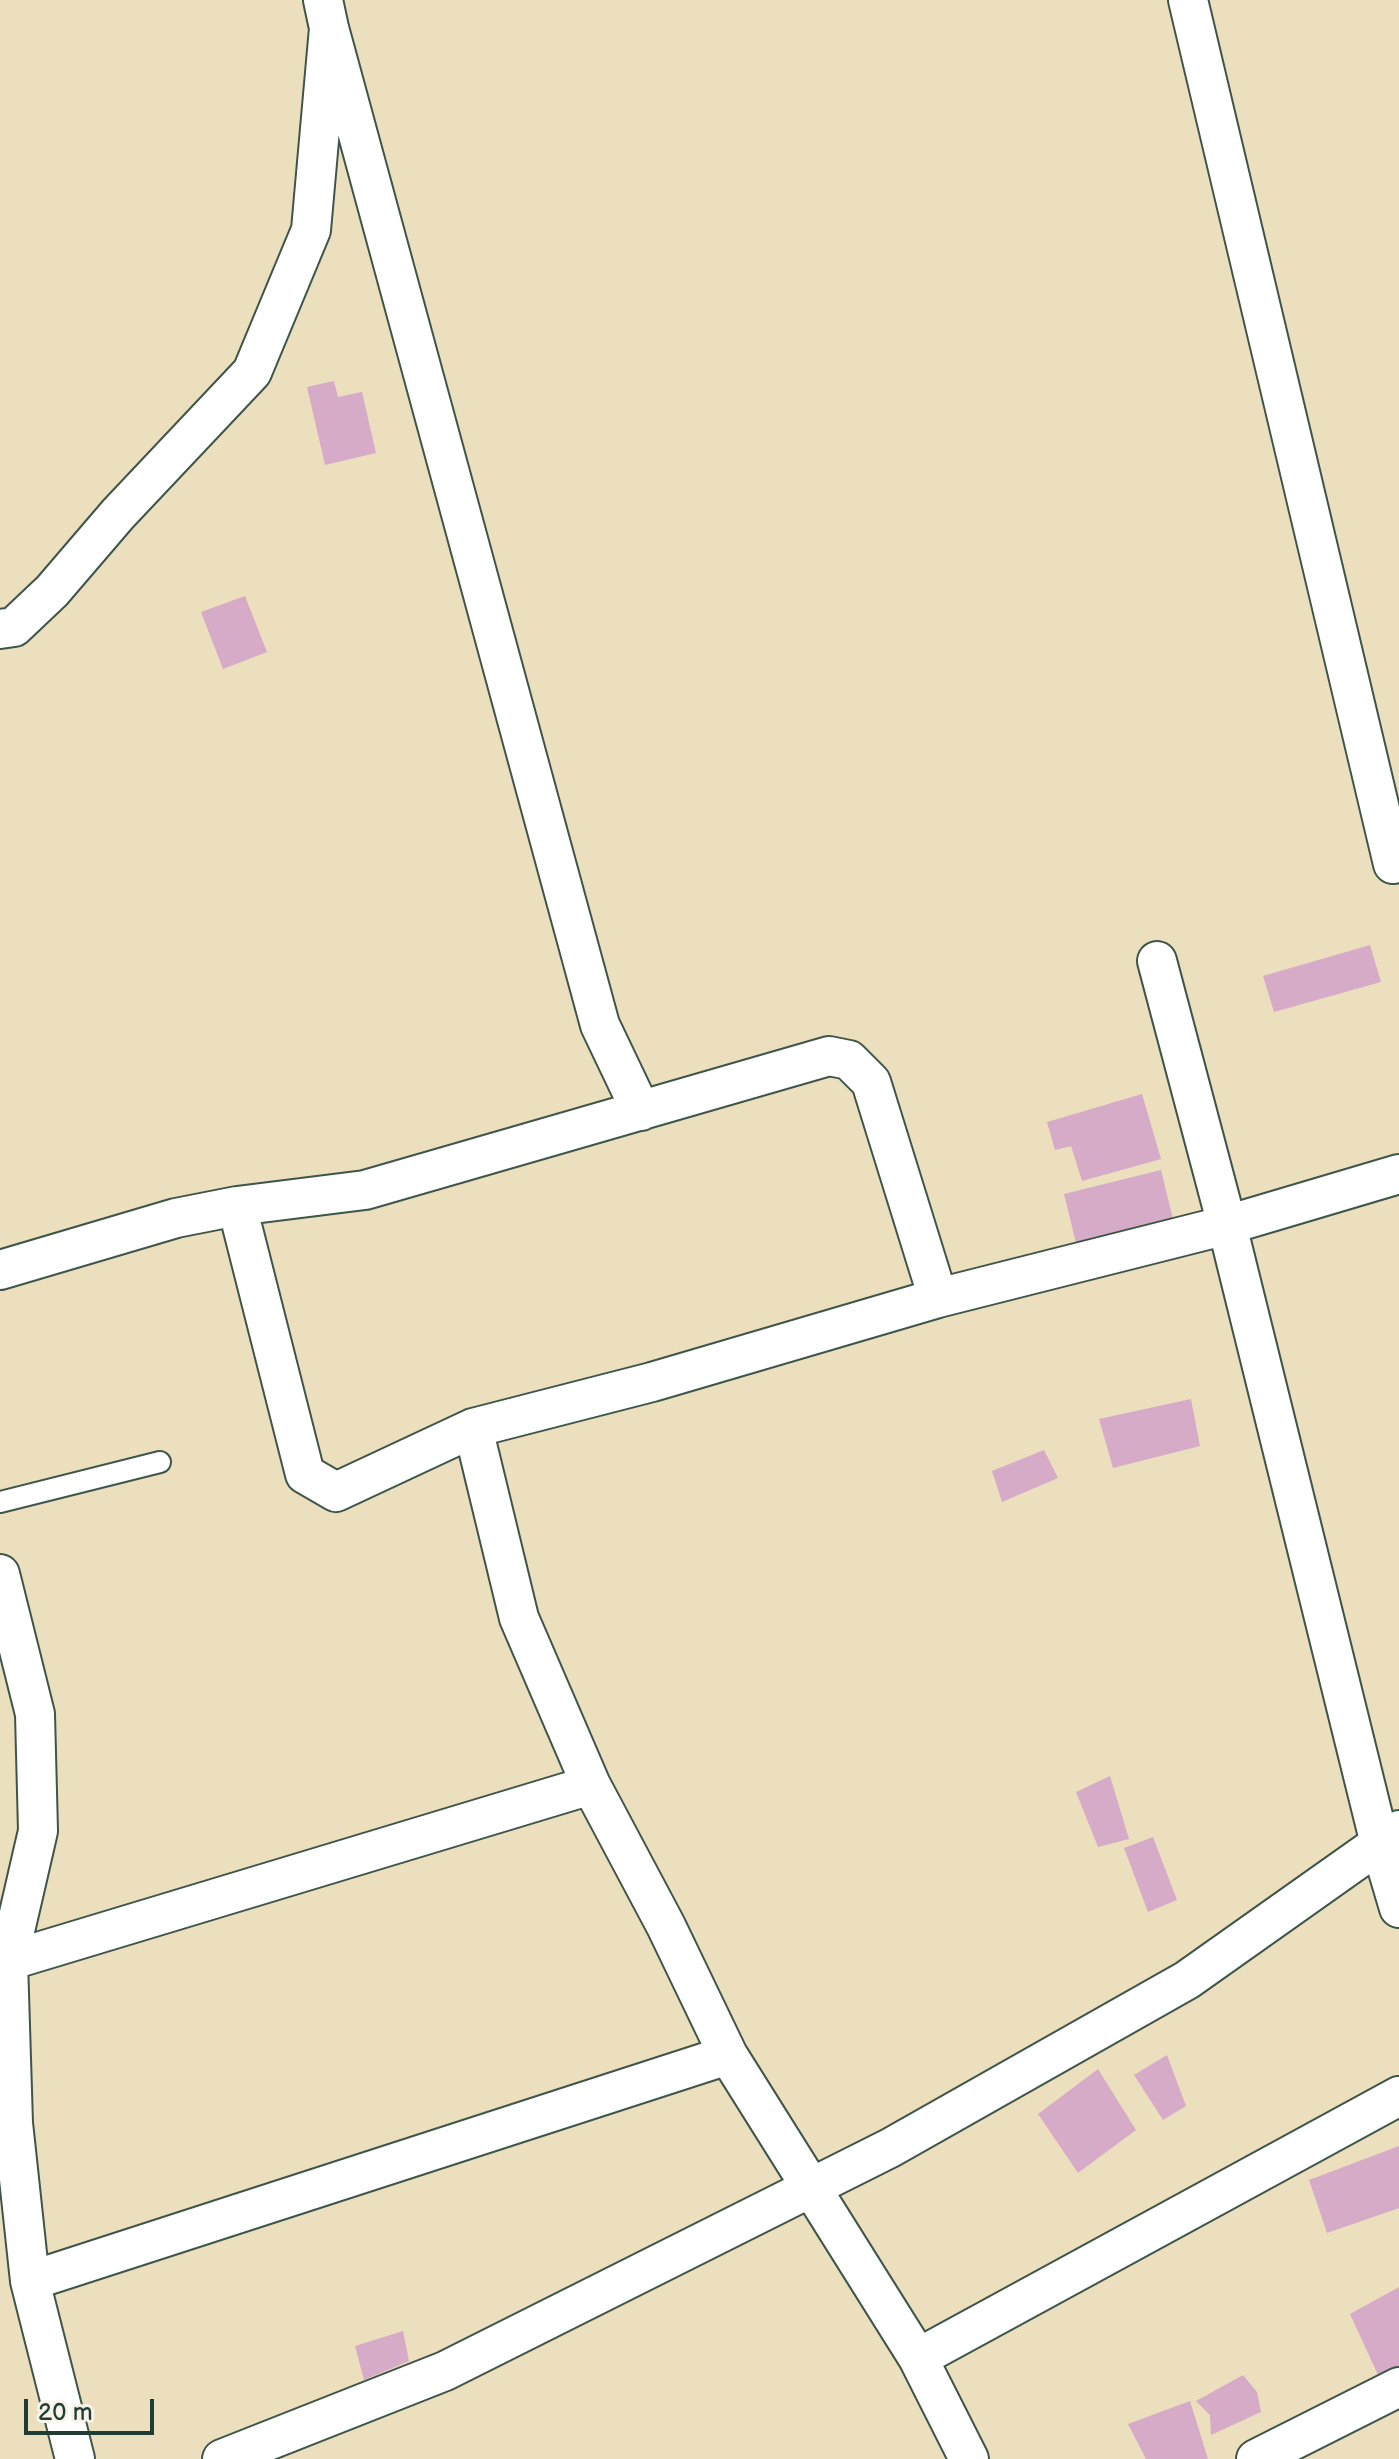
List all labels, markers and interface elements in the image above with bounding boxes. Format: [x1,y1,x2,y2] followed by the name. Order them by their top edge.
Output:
[28,2383,158,2433] scale bar
[38,2398,93,2427] text: 20 m

